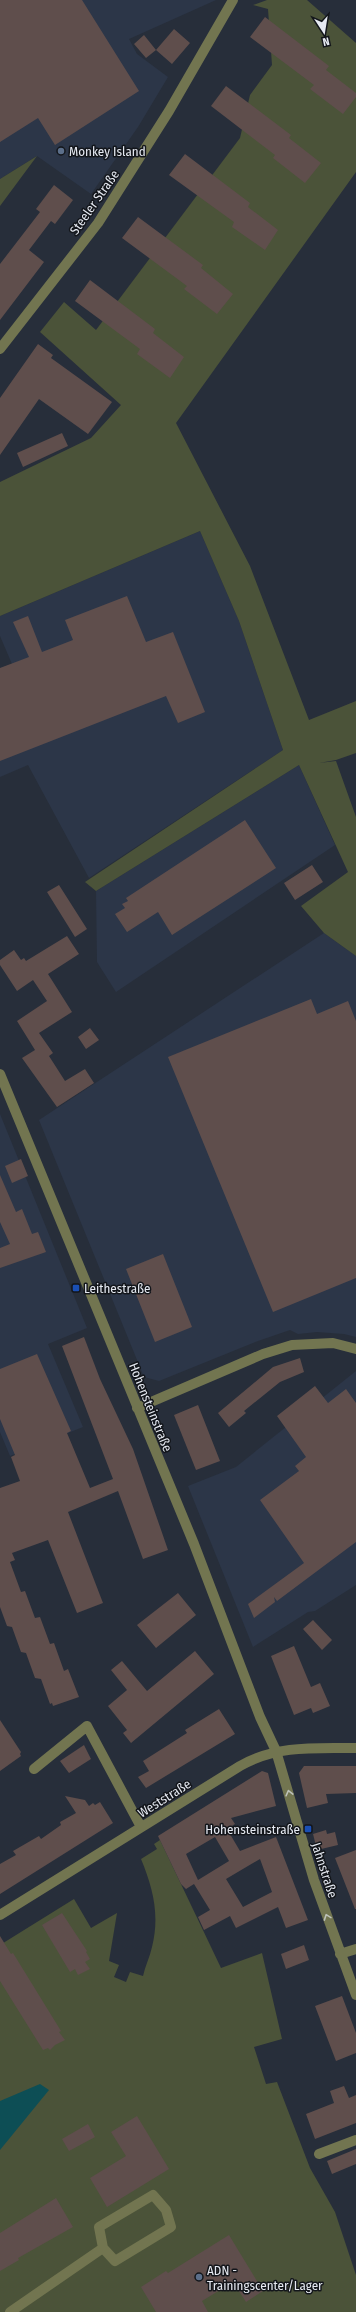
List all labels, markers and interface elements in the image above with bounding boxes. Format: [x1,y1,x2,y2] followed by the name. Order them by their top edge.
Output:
[304,12,344,52] north arrow
[321,34,331,48] text: N
[69,144,146,159] place label: Monkey Island
[56,146,66,156] marker: Monkey Island
[67,167,122,237] street label: Steeler Straße
[84,1281,150,1296] place label: Leithestraße
[71,1283,81,1293] marker: Leithestraße
[126,1360,175,1454] street label: Hohensteinstraße
[135,1776,193,1821] street label: Weststraße
[285,1790,293,1796] one-way arrow
[205,1822,300,1837] place label: Hohensteinstraße
[303,1824,313,1834] marker: Hohensteinstraße
[309,1841,341,1900] street label: Jahnstraße
[323,1913,332,1920] one-way arrow
[207,2263,323,2293] place label: ADN - Trainingscenter/Lager
[194,2272,204,2282] marker: ADN - Trainingscenter/Lager

